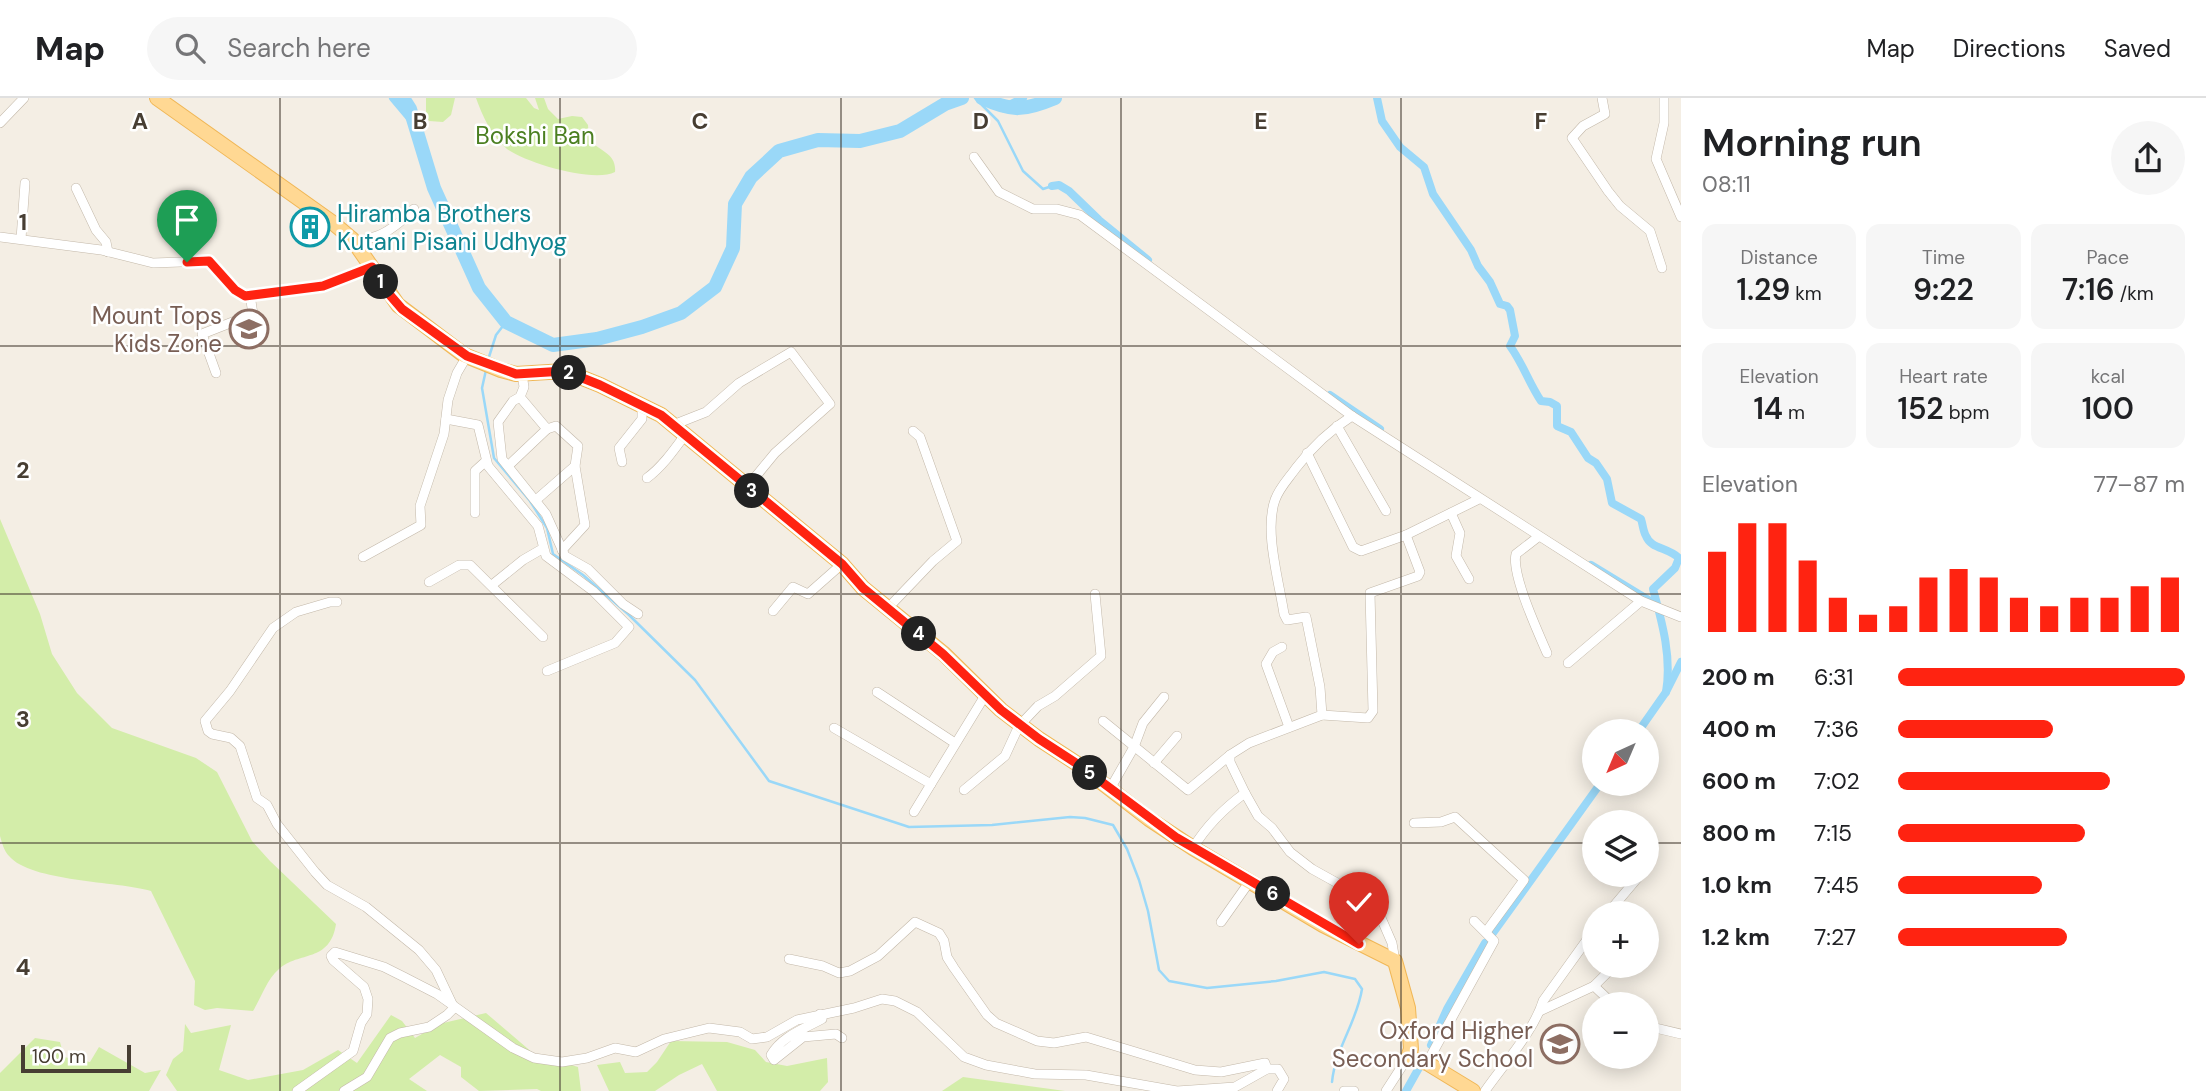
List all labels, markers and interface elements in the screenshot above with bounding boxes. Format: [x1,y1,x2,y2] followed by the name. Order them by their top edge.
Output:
[147,17,637,80] search box
[35,27,105,70] text: Map
[171,29,209,67] icon: search
[227,31,371,65] text: Search here
[1867,33,1915,64] text: Map
[1953,33,2066,64] text: Directions
[2104,33,2171,64] text: Saved
[132,106,148,136] text: A
[413,106,427,136] text: B
[692,106,708,136] text: C
[973,106,989,136] text: D
[1254,106,1268,136] text: E
[1535,106,1548,136] text: F
[1702,118,1922,168] text: Morning run
[475,120,595,151] park label: Bokshi Ban
[2111,121,2185,195] button: share
[1702,169,1751,199] text: 08:11
[157,190,217,262] pin
[337,198,567,257] place label: Hiramba Brothers Kutani Pisani Udhyog
[168,201,206,239] icon: arrive
[289,206,331,248] building icon: Hiramba Brothers Kutani Pisani Udhyog
[19,207,27,237] text: 1
[1741,245,1818,270] text: Distance
[1922,245,1965,270] text: Time
[2087,245,2129,270] text: Pace
[364,264,398,300] pin: 1
[377,269,384,294] text: 1
[1737,270,1790,309] text: 1.29
[1913,270,1974,309] text: 9:22
[2062,270,2115,309] text: 7:16
[1790,281,1822,306] text: km
[2115,281,2154,306] text: /km
[92,300,222,359] place label: Mount Tops Kids Zone
[228,308,270,350] school or university icon: Mount Tops Kids Zone
[552,356,586,390] pin: 2
[563,360,574,385] text: 2
[1740,364,1819,389] text: Elevation
[1899,364,1988,389] text: Heart rate
[2091,364,2125,389] text: kcal
[1753,389,1783,428] text: 14
[1898,389,1944,428] text: 152
[2082,389,2134,428] text: 100
[1783,400,1805,425] text: m
[1944,400,1989,425] text: bpm
[16,455,30,485] text: 2
[1702,469,1798,499] text: Elevation
[2094,469,2185,499] text: 77–87 m
[734,474,770,508] pin: 3
[746,478,757,503] text: 3
[902,616,936,652] pin: 4
[912,621,925,646] text: 4
[1702,662,1775,692] text: 200 m
[1814,662,1853,692] text: 6:31
[16,704,30,734] text: 3
[1702,714,1776,744] text: 400 m
[1814,714,1859,744] text: 7:36
[1582,719,1659,796] north arrow
[1582,719,1659,1069] map controls
[1072,756,1108,790] pin: 5
[1084,760,1095,785] text: 5
[1702,766,1776,796] text: 600 m
[1814,766,1860,796] text: 7:02
[1582,810,1659,887] button: layers
[1702,818,1776,848] text: 800 m
[1814,818,1852,848] text: 7:15
[1702,870,1772,900] text: 1.0 km
[1814,870,1859,900] text: 7:45
[1329,872,1389,944] pin
[1256,876,1290,912] pin: 6
[1266,881,1279,906] text: 6
[1340,883,1378,921] icon: check
[1582,901,1659,978] button: +
[1702,922,1770,952] text: 1.2 km
[1814,922,1856,952] text: 7:27
[16,952,31,982] text: 4
[1582,992,1659,1069] button: −
[1332,1015,1533,1074] place label: Oxford Higher Secondary School
[1539,1023,1581,1065] school or university icon: Oxford Higher Secondary School
[21,1042,131,1074] scale bar
[32,1044,86,1069] text: 100 m

